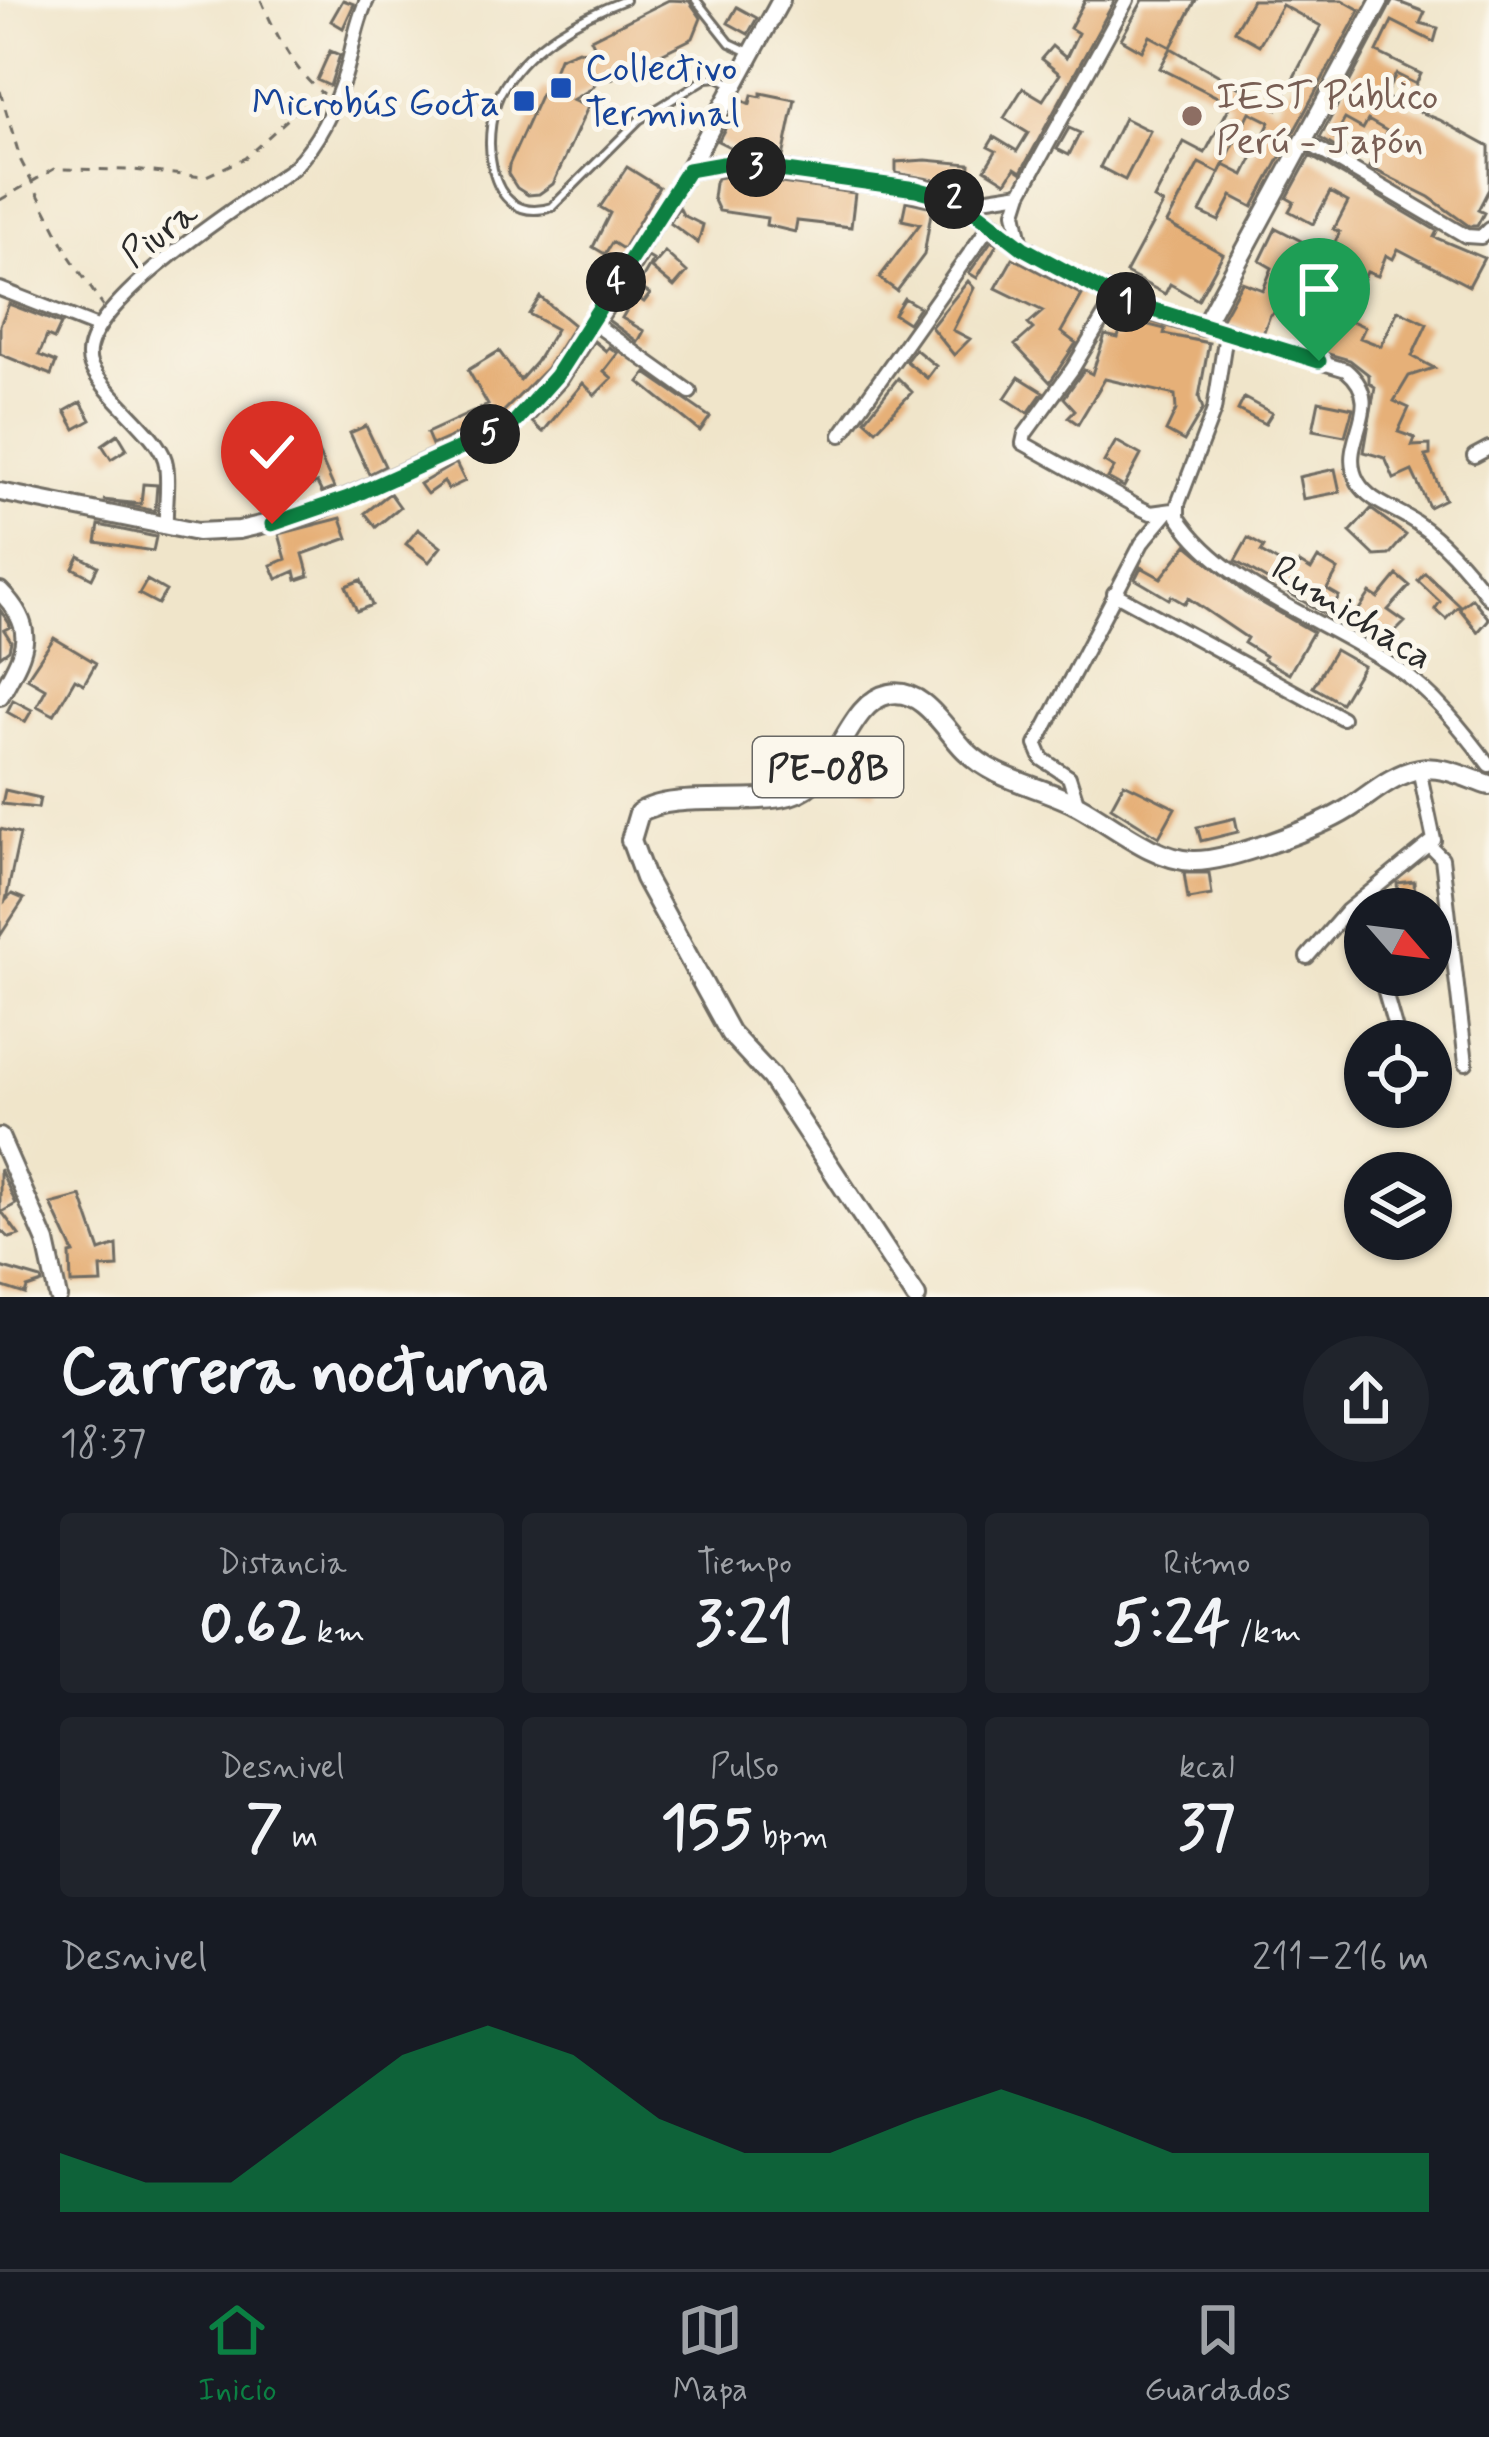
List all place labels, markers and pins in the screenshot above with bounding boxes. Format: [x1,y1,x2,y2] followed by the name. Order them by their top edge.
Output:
[585,44,740,140] place label: Collectivo Terminal
[1216,72,1438,168] place label: IEST Público Perú - Japón
[548,75,574,101] marker: Collectivo Terminal
[252,79,500,130] place label: Microbús Gocta
[511,88,537,114] marker: Microbús Gocta
[1179,103,1205,129] marker: IEST Público Perú - Japón
[726,137,786,197] pin: 3
[924,169,984,229] pin: 2
[1268,238,1370,361] pin
[586,252,646,312] pin: 4
[1096,272,1156,332] pin: 1
[221,401,323,524] pin
[460,404,520,464] pin: 5

